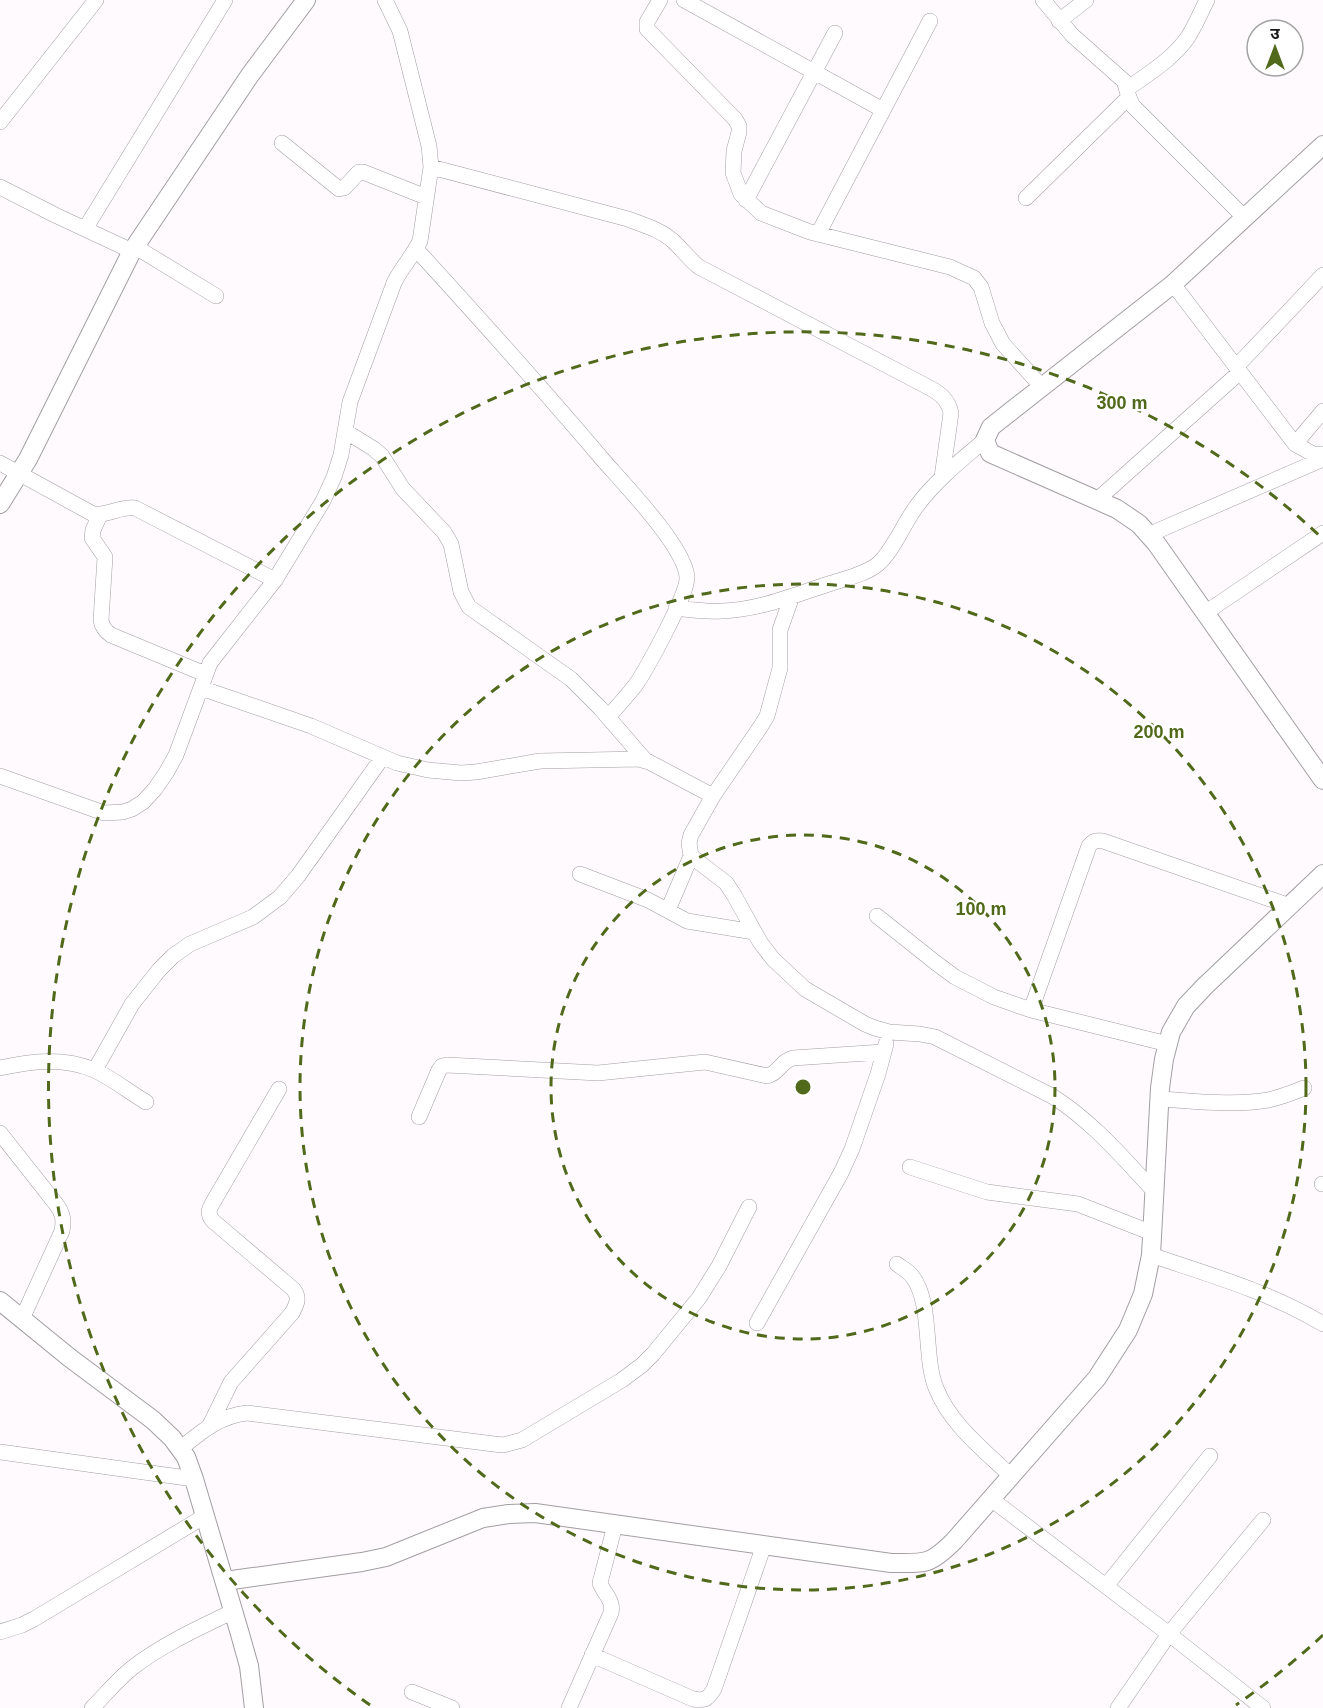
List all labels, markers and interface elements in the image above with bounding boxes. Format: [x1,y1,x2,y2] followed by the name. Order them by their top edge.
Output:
[1245,18,1305,78] north arrow
[1270,25,1280,42] text: उ
[1096,393,1148,413] text: 300 m
[1133,722,1185,742] text: 200 m
[955,899,1007,919] text: 100 m
[793,1077,813,1097] centre of rings

